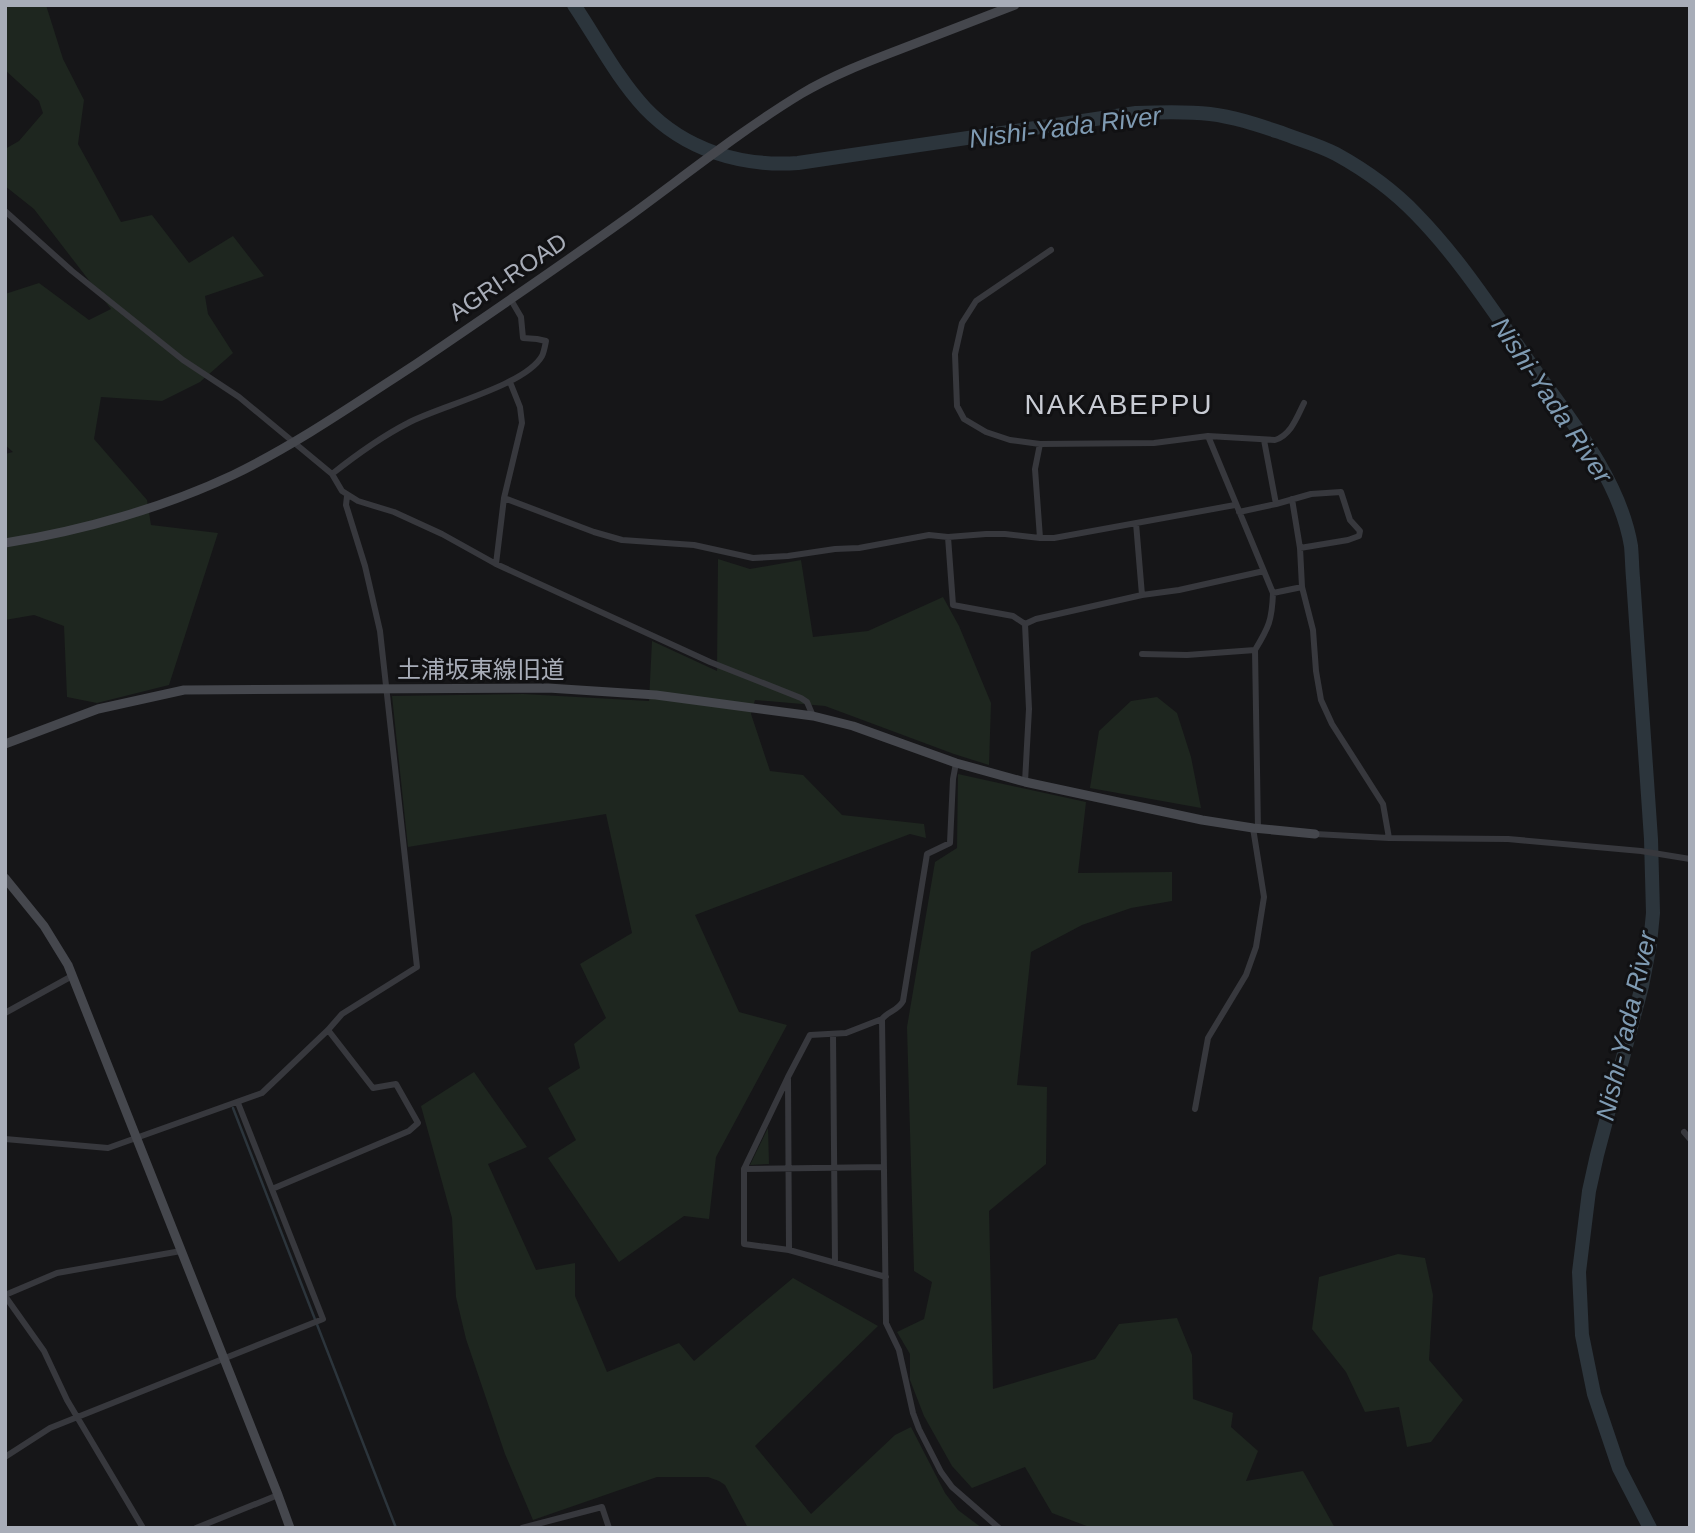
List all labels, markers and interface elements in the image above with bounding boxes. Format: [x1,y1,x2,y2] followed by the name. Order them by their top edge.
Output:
[967,100,1164,154] water label: Nishi-Yada River
[444,227,572,326] street label: AGRI-ROAD
[1486,312,1619,490] water label: Nishi-Yada River
[1024,389,1214,420] district label: NAKABEPPU
[397,656,565,683] street label: 土浦坂東線旧道
[1590,927,1663,1123] water label: Nishi-Yada River

